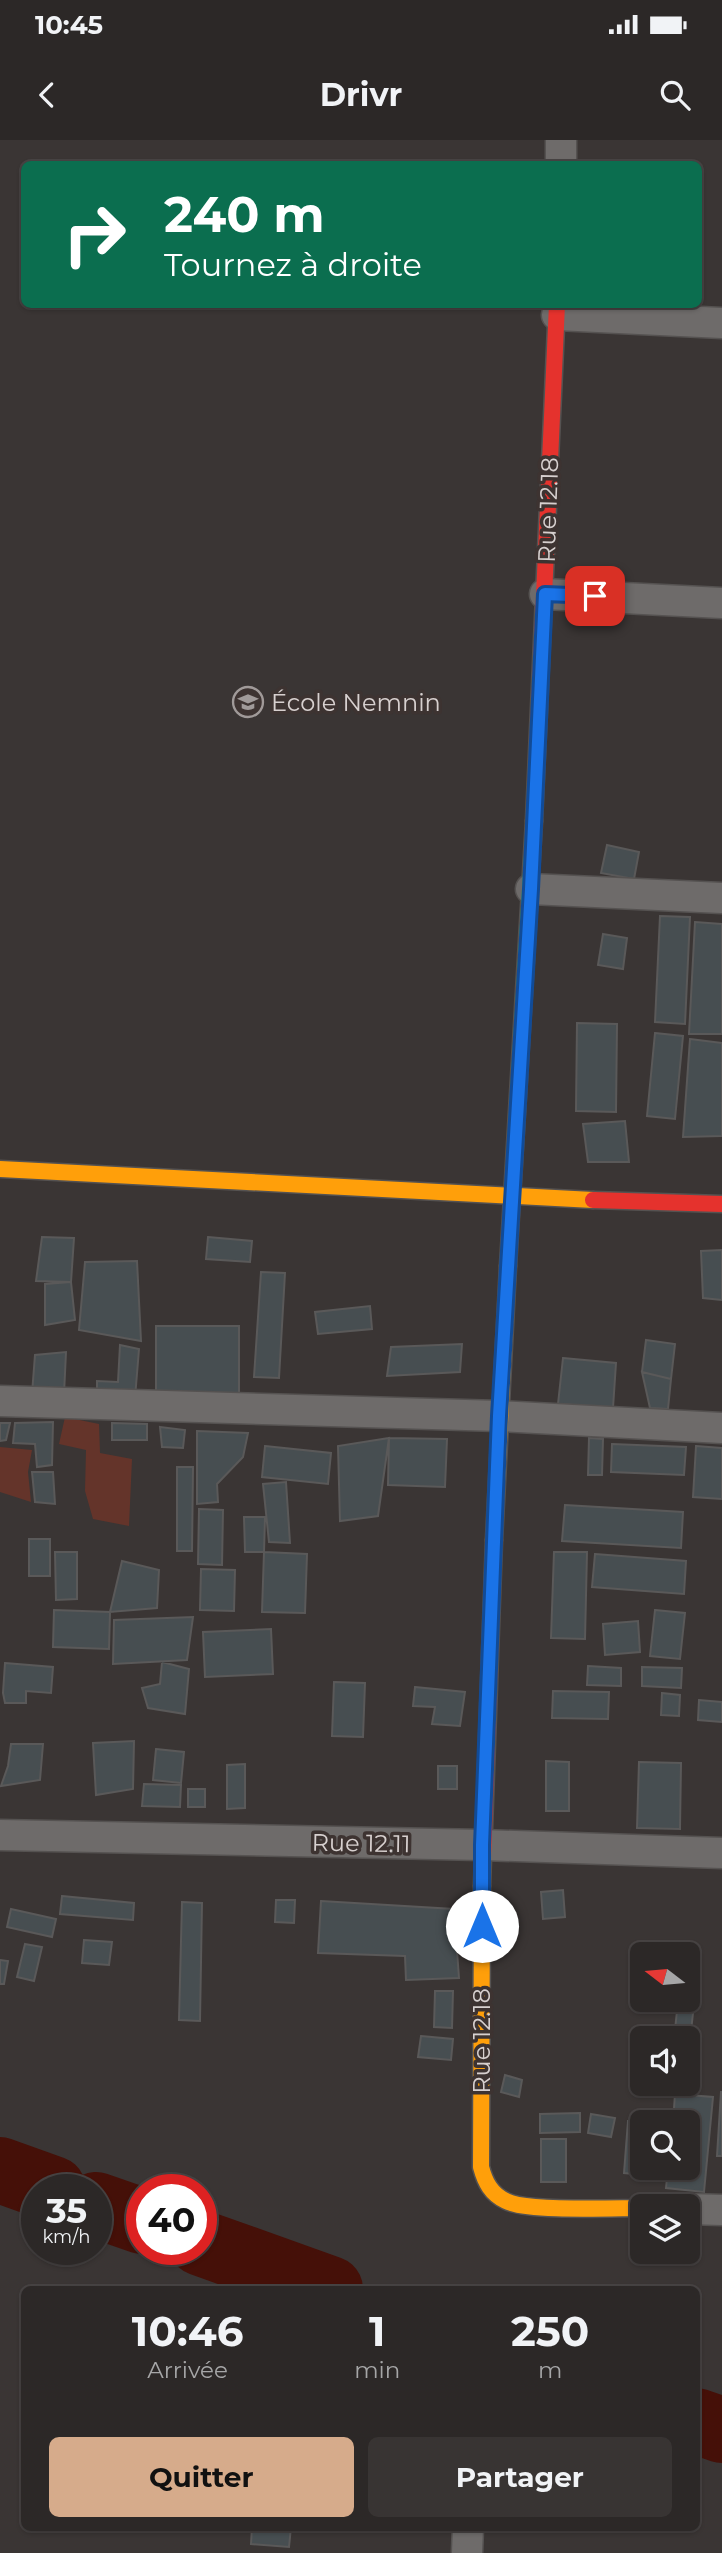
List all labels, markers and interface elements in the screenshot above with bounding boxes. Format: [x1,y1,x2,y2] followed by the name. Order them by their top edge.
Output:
[35,9,103,41] text: 10:45
[320,75,402,114] text: Drivr
[28,76,66,114] icon: back
[656,76,694,114] icon: search
[164,185,325,244] text: 240 m
[49,189,140,280] icon: right
[164,245,422,284] text: Tournez à droite
[532,457,564,563] street label: Rue 12.18
[565,566,625,626] pin
[576,577,614,615] icon: arrive
[231,685,265,719] school or university icon: École Nemnin
[271,688,441,717] place label: École Nemnin
[311,1828,411,1858] street label: Rue 12.11
[445,1889,519,1963] position arrow
[630,1942,700,2012] north arrow
[630,1942,700,2264] map controls
[467,1988,496,2094] street label: Rue 12.18
[630,2026,700,2096] button: sound
[630,2110,700,2180] button: search
[126,2174,217,2265] speed limit sign: 40
[46,2189,87,2232] text: 35
[630,2194,700,2264] button: layers
[42,2226,91,2248] text: km/h
[132,2305,243,2357] text: 10:46
[369,2305,385,2357] text: 1
[511,2305,589,2357] text: 250
[147,2356,228,2384] text: Arrivée
[354,2356,400,2384] text: min
[538,2356,562,2384] text: m
[49,2437,354,2517] button: Quitter
[368,2437,672,2517] button: Partager

